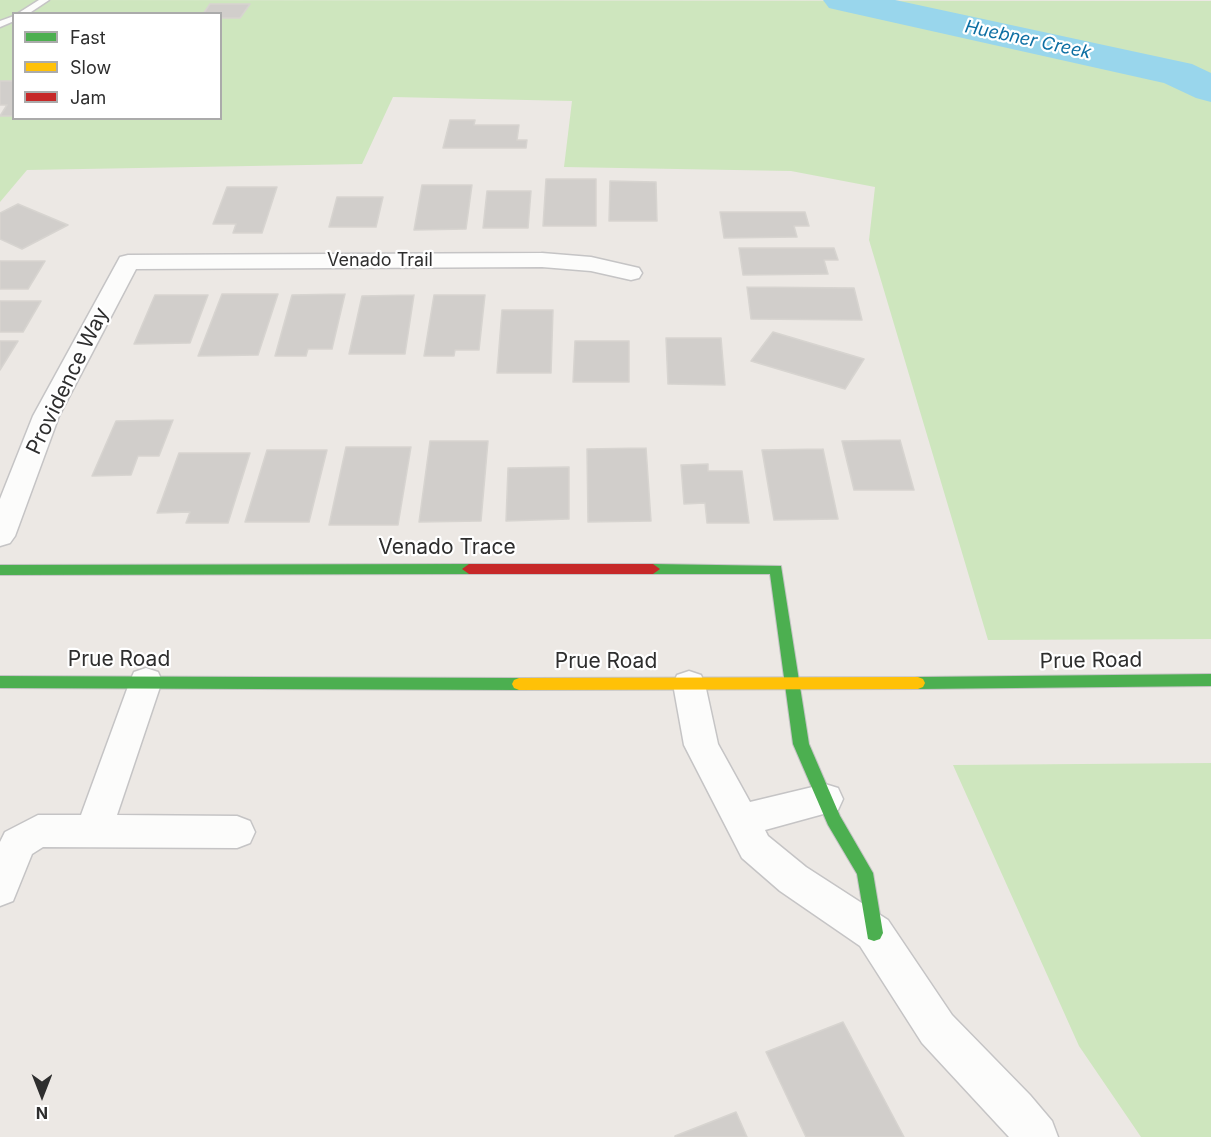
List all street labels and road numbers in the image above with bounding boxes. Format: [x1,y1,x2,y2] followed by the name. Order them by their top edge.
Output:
[327,250,433,272] street label: Venado Trail
[21,303,115,459] street label: Providence Way
[378,535,516,561] street label: Venado Trace
[68,647,170,673] street label: Prue Road
[1040,648,1142,674] street label: Prue Road
[555,649,657,675] street label: Prue Road

